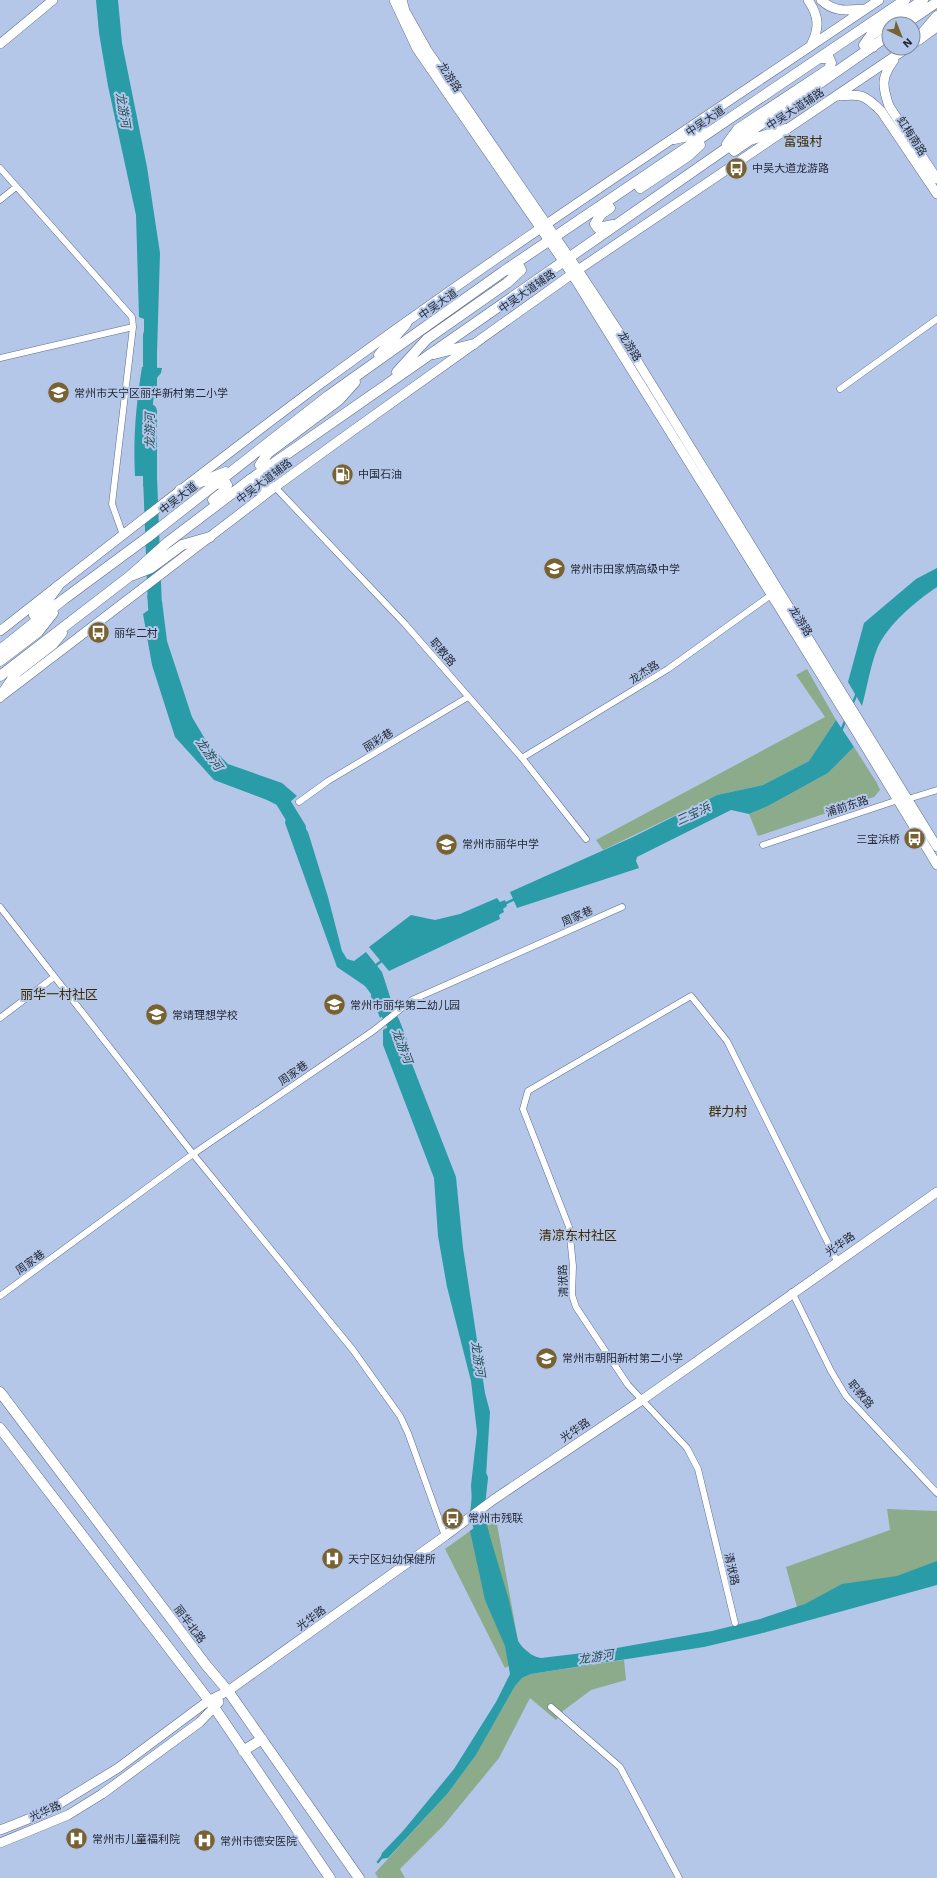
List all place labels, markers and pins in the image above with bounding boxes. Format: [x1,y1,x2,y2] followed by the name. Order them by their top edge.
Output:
[724,155,750,181] bus stop icon: 中吴大道龙游路
[752,162,829,175] place label: 中吴大道龙游路
[46,380,72,406] school or university icon: 常州市天宁区丽华新村第二小学
[74,387,228,400] place label: 常州市天宁区丽华新村第二小学
[330,461,356,487] fuel station icon: 中国石油
[358,468,402,481] place label: 中国石油
[542,556,568,582] school or university icon: 常州市田家炳高级中学
[570,563,680,576] place label: 常州市田家炳高级中学
[85,620,111,646] bus stop icon: 丽华二村
[114,627,158,640] place label: 丽华二村
[902,826,928,852] bus stop icon: 三宝浜桥
[434,831,460,857] school or university icon: 常州市丽华中学
[856,833,900,846] place label: 三宝浜桥
[462,838,539,851] place label: 常州市丽华中学
[321,992,347,1018] school or university icon: 常州市丽华第二幼儿园
[350,999,460,1012] place label: 常州市丽华第二幼儿园
[143,1002,169,1028] school or university icon: 常靖理想学校
[172,1009,238,1022] place label: 常靖理想学校
[533,1345,559,1371] school or university icon: 常州市朝阳新村第二小学
[562,1352,683,1365] place label: 常州市朝阳新村第二小学
[440,1505,466,1531] bus stop icon: 常州市残联
[468,1512,523,1525] place label: 常州市残联
[320,1546,346,1572] hospital icon: 天宁区妇幼保健所
[348,1553,436,1566] place label: 天宁区妇幼保健所
[64,1826,90,1852] hospital icon: 常州市儿童福利院
[192,1828,218,1854] hospital icon: 常州市德安医院
[92,1833,180,1846] place label: 常州市儿童福利院
[220,1835,297,1848] place label: 常州市德安医院

